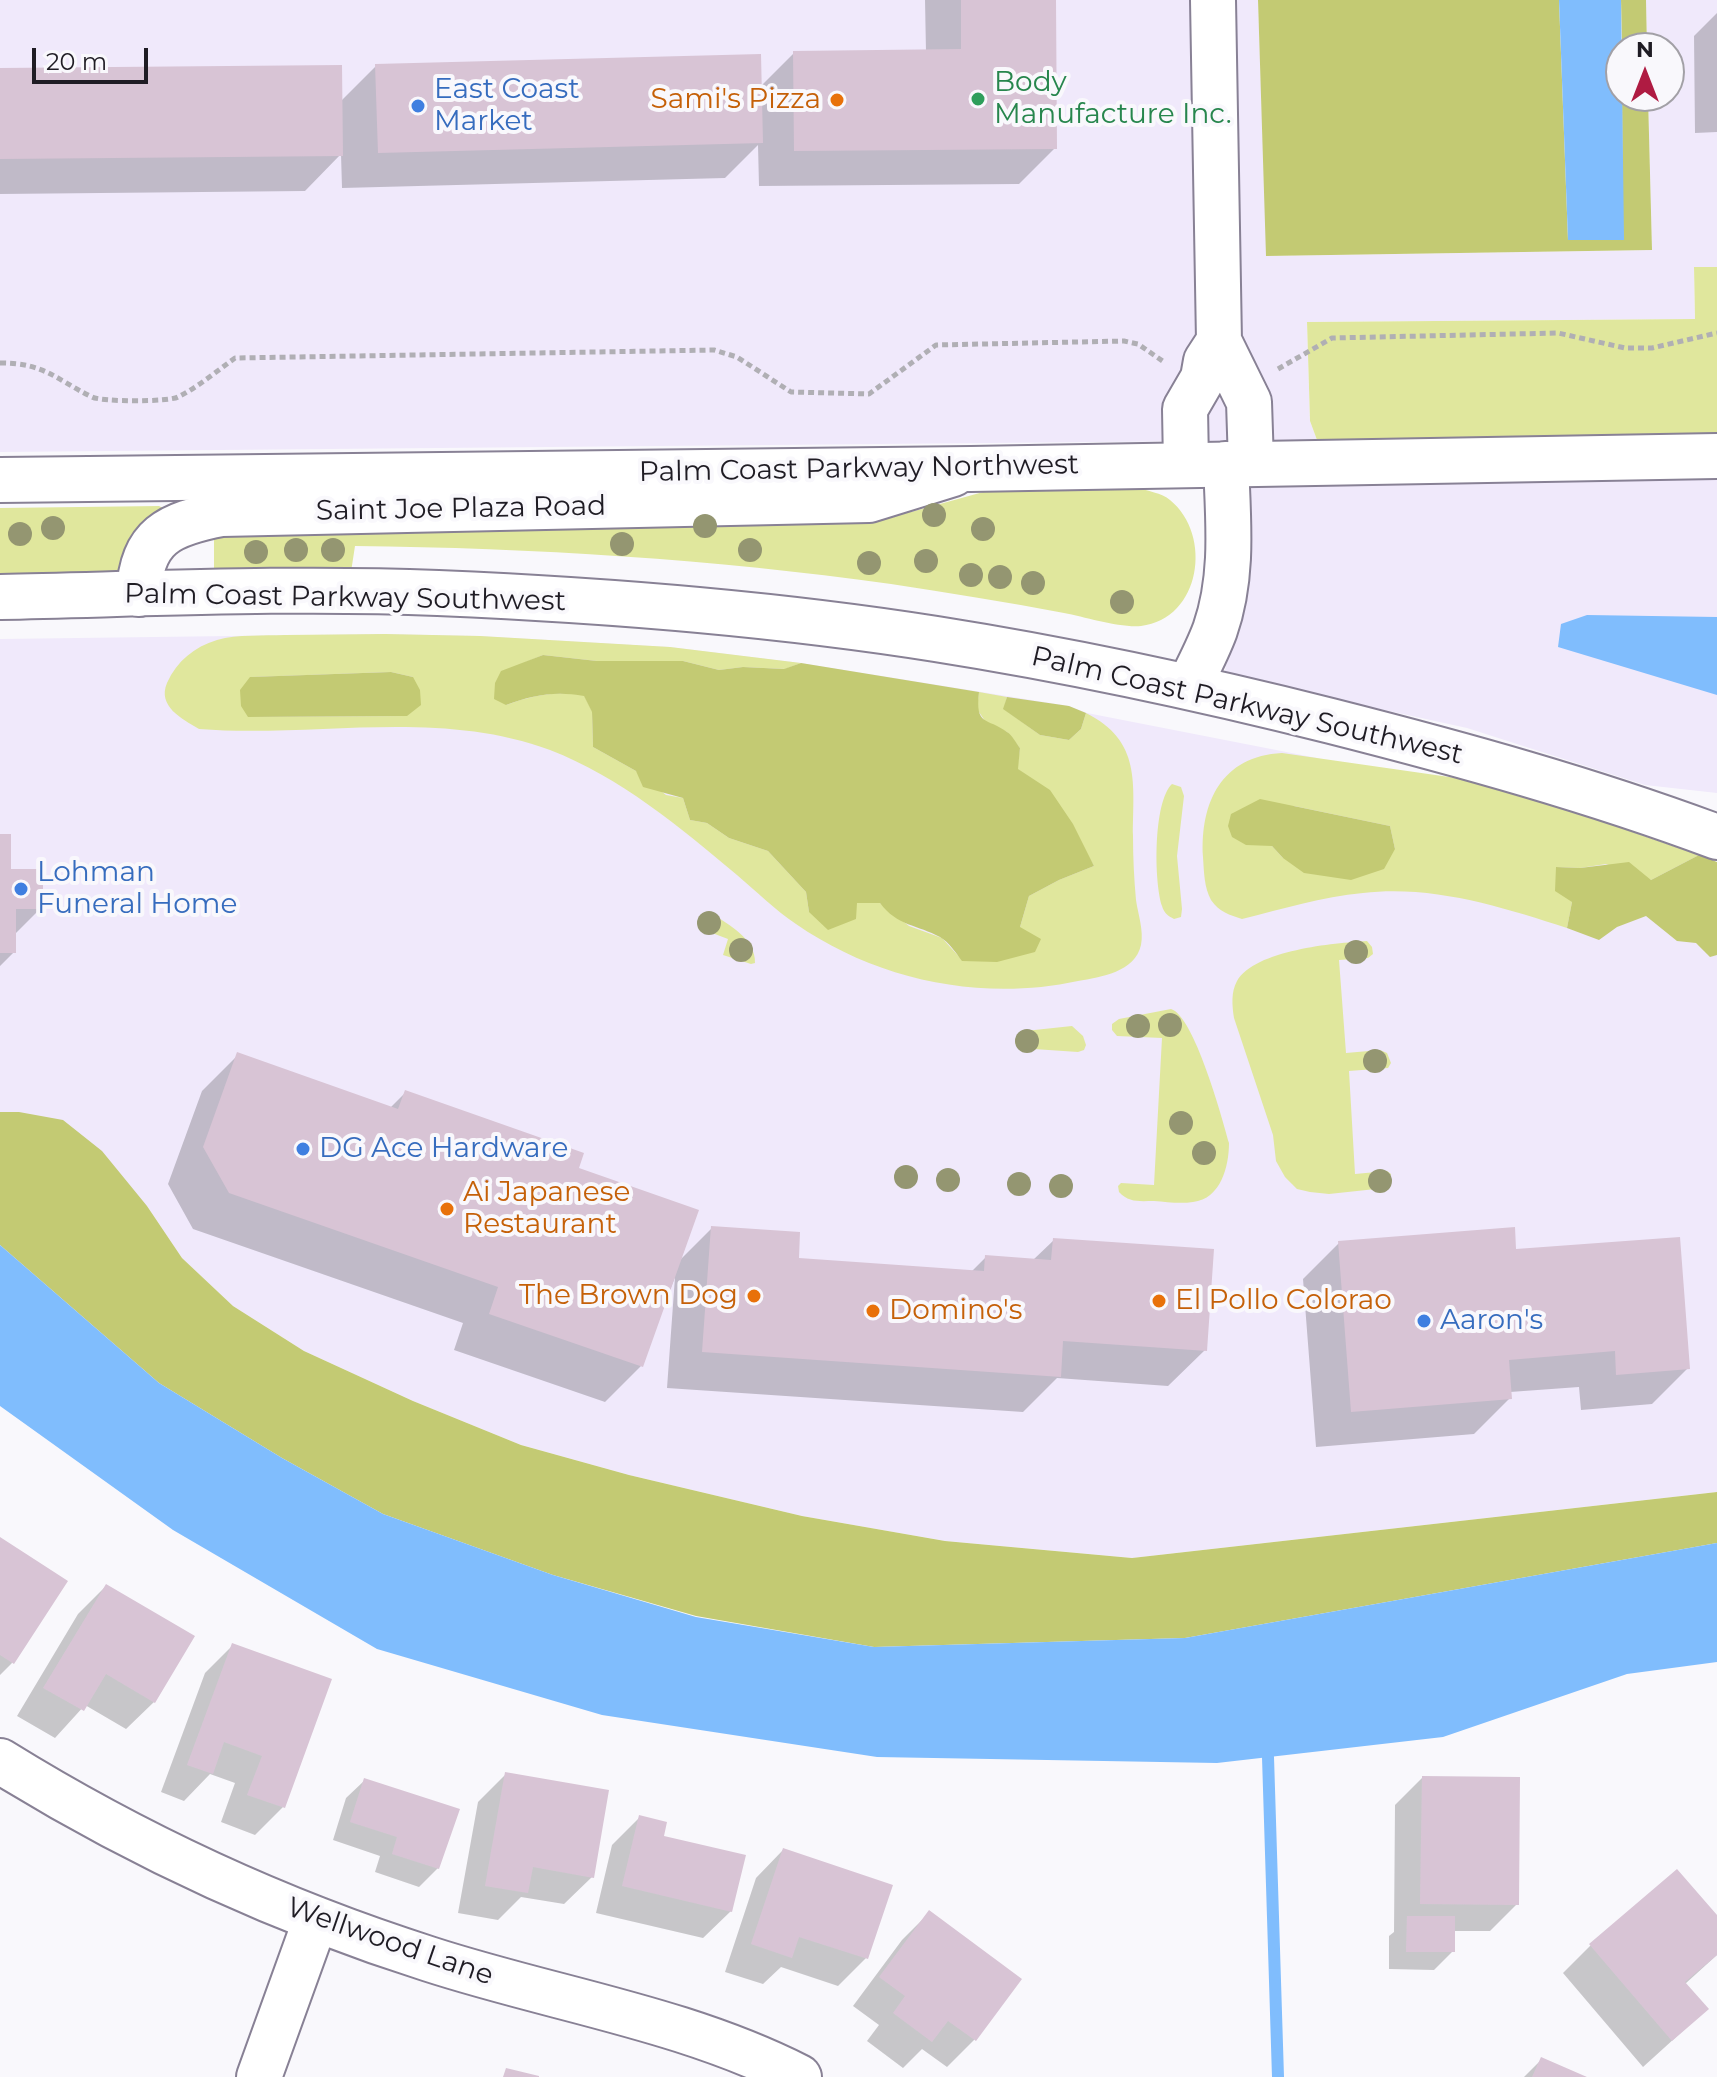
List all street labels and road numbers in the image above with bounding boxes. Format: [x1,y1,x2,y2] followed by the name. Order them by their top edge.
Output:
[639,448,1079,490] street label: Palm Coast Parkway Northwest
[316,490,606,528] street label: Saint Joe Plaza Road
[124,577,566,619] street label: Palm Coast Parkway Southwest
[1028,640,1466,772] street label: Palm Coast Parkway Southwest
[282,1891,498,1993] street label: Wellwood Lane

